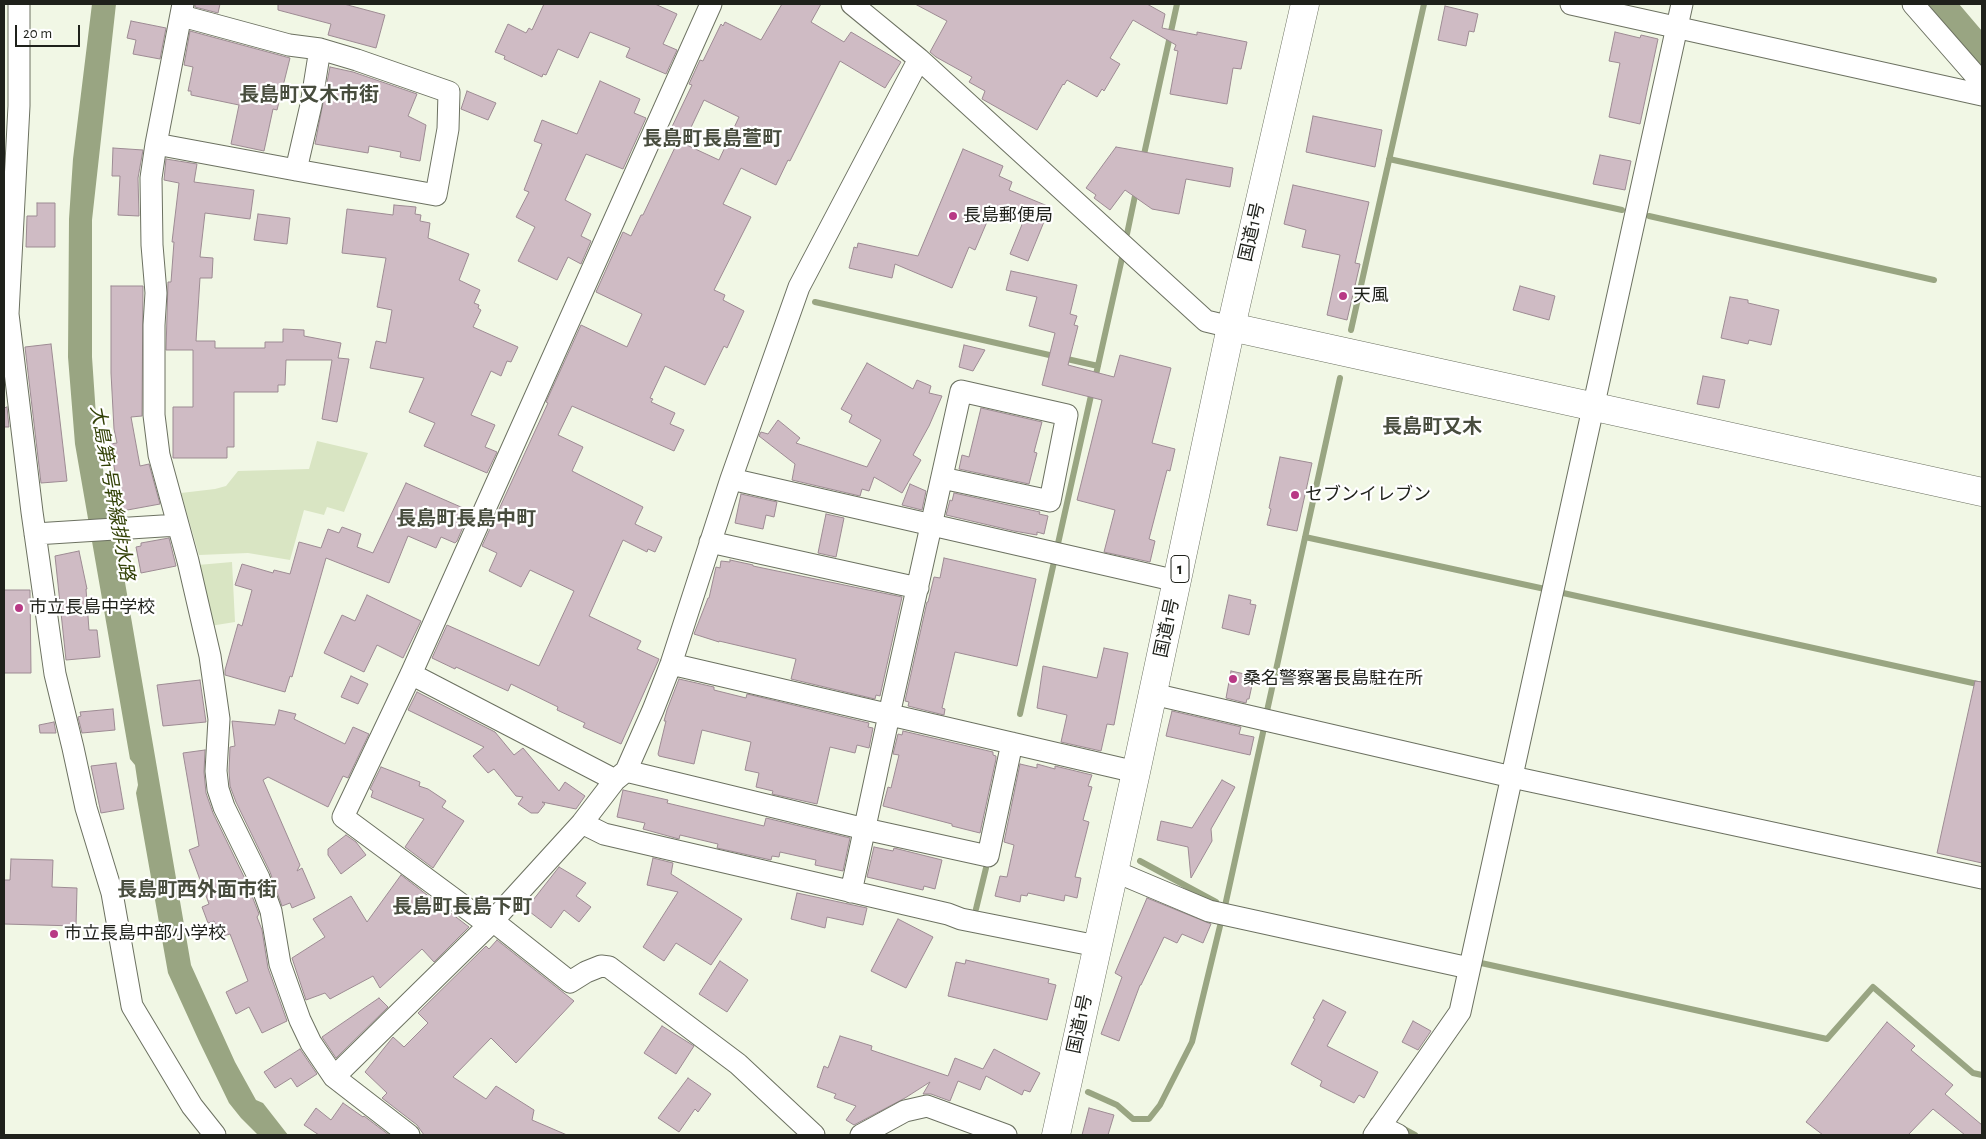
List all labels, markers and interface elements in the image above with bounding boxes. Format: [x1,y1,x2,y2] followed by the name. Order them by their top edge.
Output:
[18,15,82,47] scale bar
[23,26,52,41] text: 20 m
[239,83,379,107] district label: 長島町又木市街
[642,127,782,151] district label: 長島町長島萱町
[1235,200,1269,264] street label: 国道1号
[963,205,1053,227] place label: 長島郵便局
[947,210,959,222] marker: 長島郵便局
[1353,285,1389,307] place label: 天風
[1337,290,1349,302] marker: 天風
[85,404,139,582] water label: 大島第1号幹線排水路
[1382,415,1482,439] district label: 長島町又木
[1305,484,1431,506] place label: セブンイレブン
[1289,489,1301,501] marker: セブンイレブン
[396,507,536,531] district label: 長島町長島中町
[1171,556,1189,582] road number: 1
[1150,596,1184,660] street label: 国道1号
[29,597,155,619] place label: 市立長島中学校
[13,602,25,614] marker: 市立長島中学校
[1243,668,1423,690] place label: 桑名警察署長島駐在所
[1227,673,1239,685] marker: 桑名警察署長島駐在所
[117,878,277,902] district label: 長島町西外面市街
[392,895,532,919] district label: 長島町長島下町
[64,923,226,945] place label: 市立長島中部小学校
[48,928,60,940] marker: 市立長島中部小学校
[1063,992,1097,1056] street label: 国道1号

